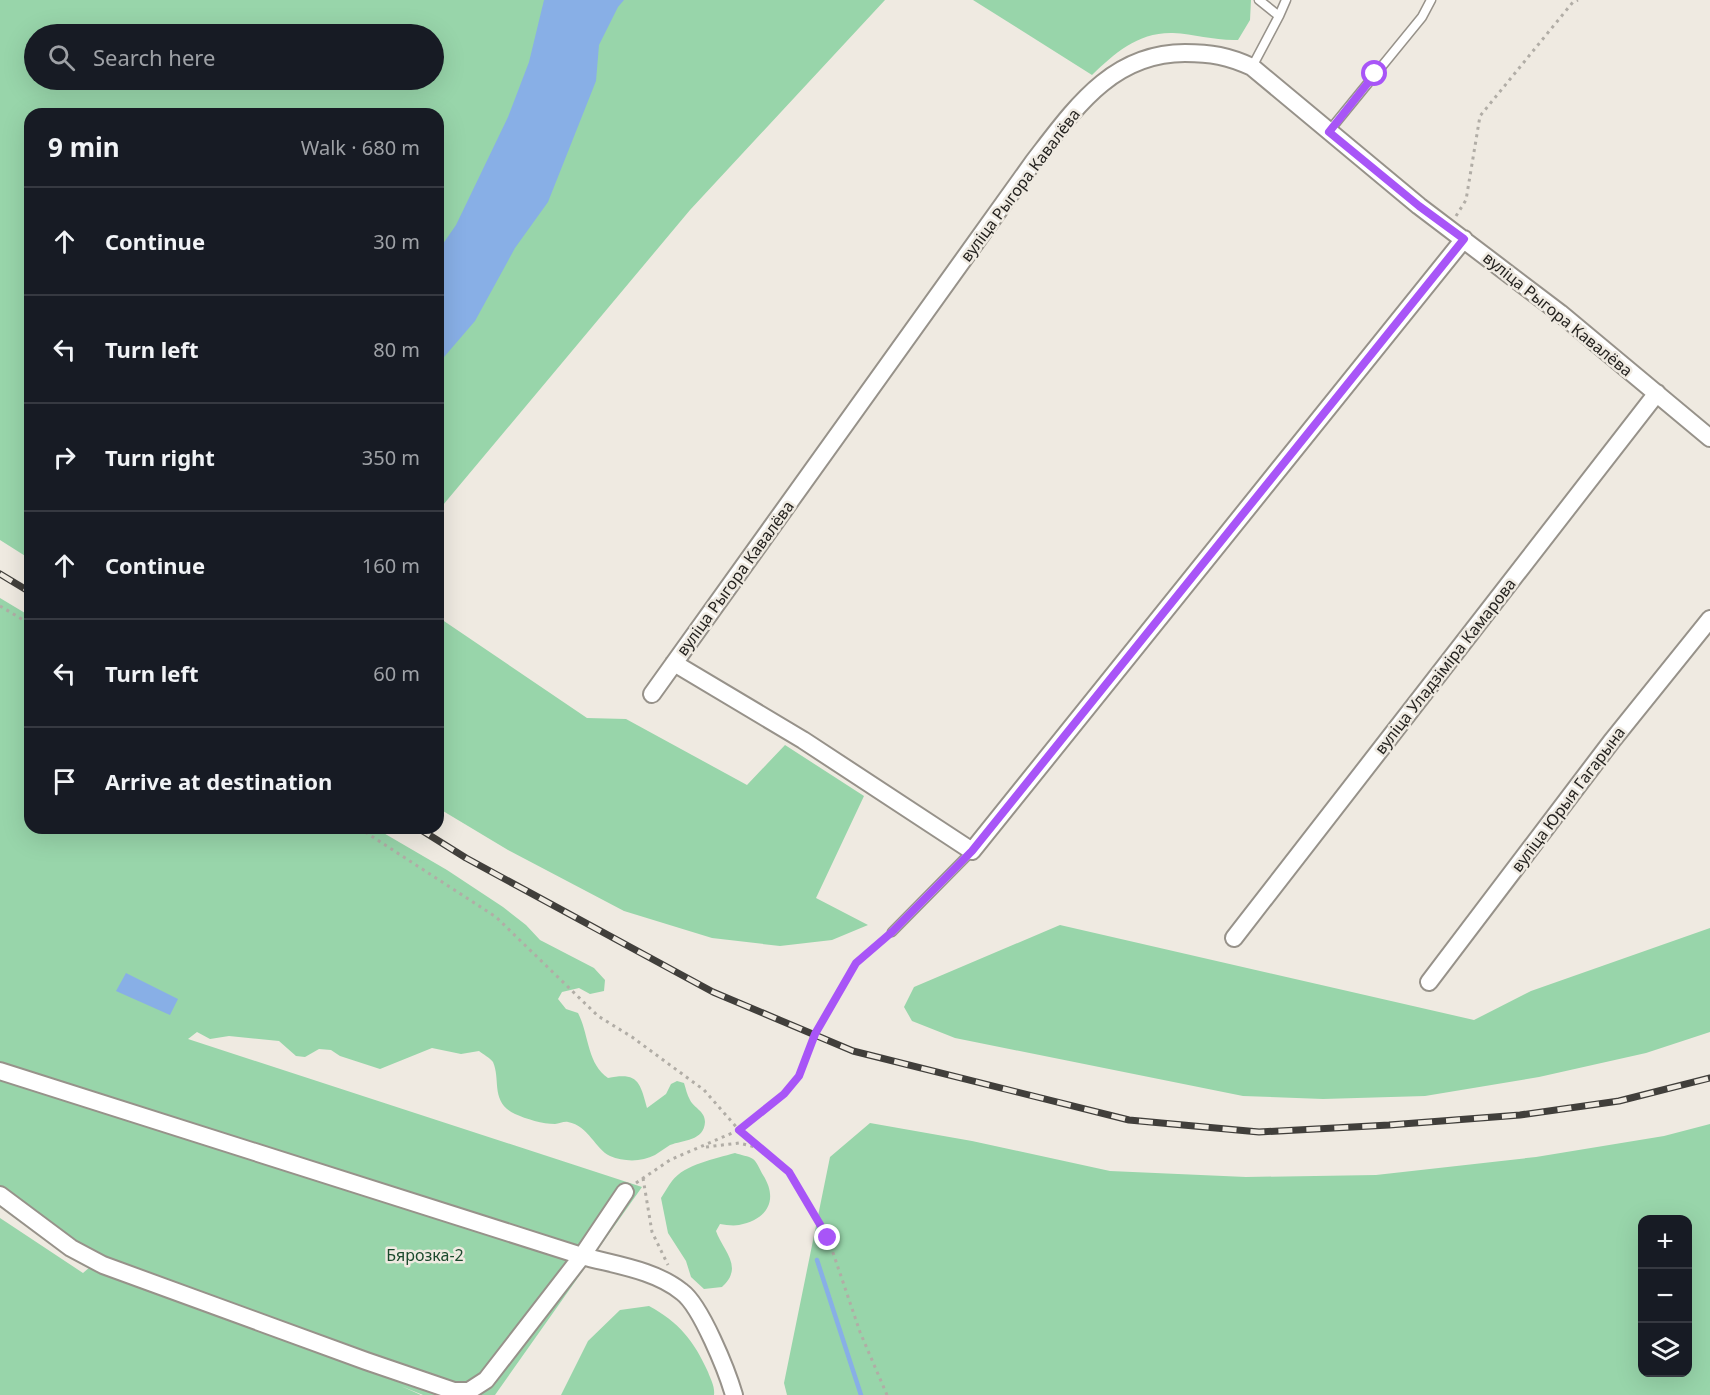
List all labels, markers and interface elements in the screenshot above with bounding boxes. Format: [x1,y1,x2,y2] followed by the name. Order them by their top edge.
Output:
[24,24,444,90] search box
[45,41,78,74] icon: search
[93,42,215,72] text: Search here
[1361,60,1387,86] route start
[955,104,1085,266] street label: вуліца Рыгора Кавалёва
[48,129,120,165] text: 9 min
[301,134,420,161] text: Walk · 680 m
[48,225,81,258] icon: ahead
[105,226,205,256] text: Continue
[373,228,420,255] text: 30 m
[1479,247,1637,381] street label: вуліца Рыгора Кавалёва
[48,333,81,366] icon: left
[105,334,199,364] text: Turn left
[373,336,420,363] text: 80 m
[48,441,81,474] icon: right
[105,442,215,472] text: Turn right
[362,444,420,471] text: 350 m
[671,496,799,660] street label: вуліца Рыгора Кавалёва
[48,549,81,582] icon: ahead
[105,550,205,580] text: Continue
[362,552,420,579] text: 160 m
[1369,573,1521,759] street label: вуліца Уладзіміра Камарова
[48,657,81,690] icon: left
[105,658,199,688] text: Turn left
[373,660,420,687] text: 60 m
[1506,722,1630,876] street label: вуліца Юрыя Гагарына
[48,765,81,798] icon: arrive
[105,766,332,796] text: Arrive at destination
[1638,1215,1692,1377] map controls
[1638,1215,1692,1269] button: +
[814,1224,840,1250] route end
[386,1244,464,1266] park label: Бярозка-2
[1638,1269,1692,1323] button: −
[1638,1323,1692,1377] button: layers

